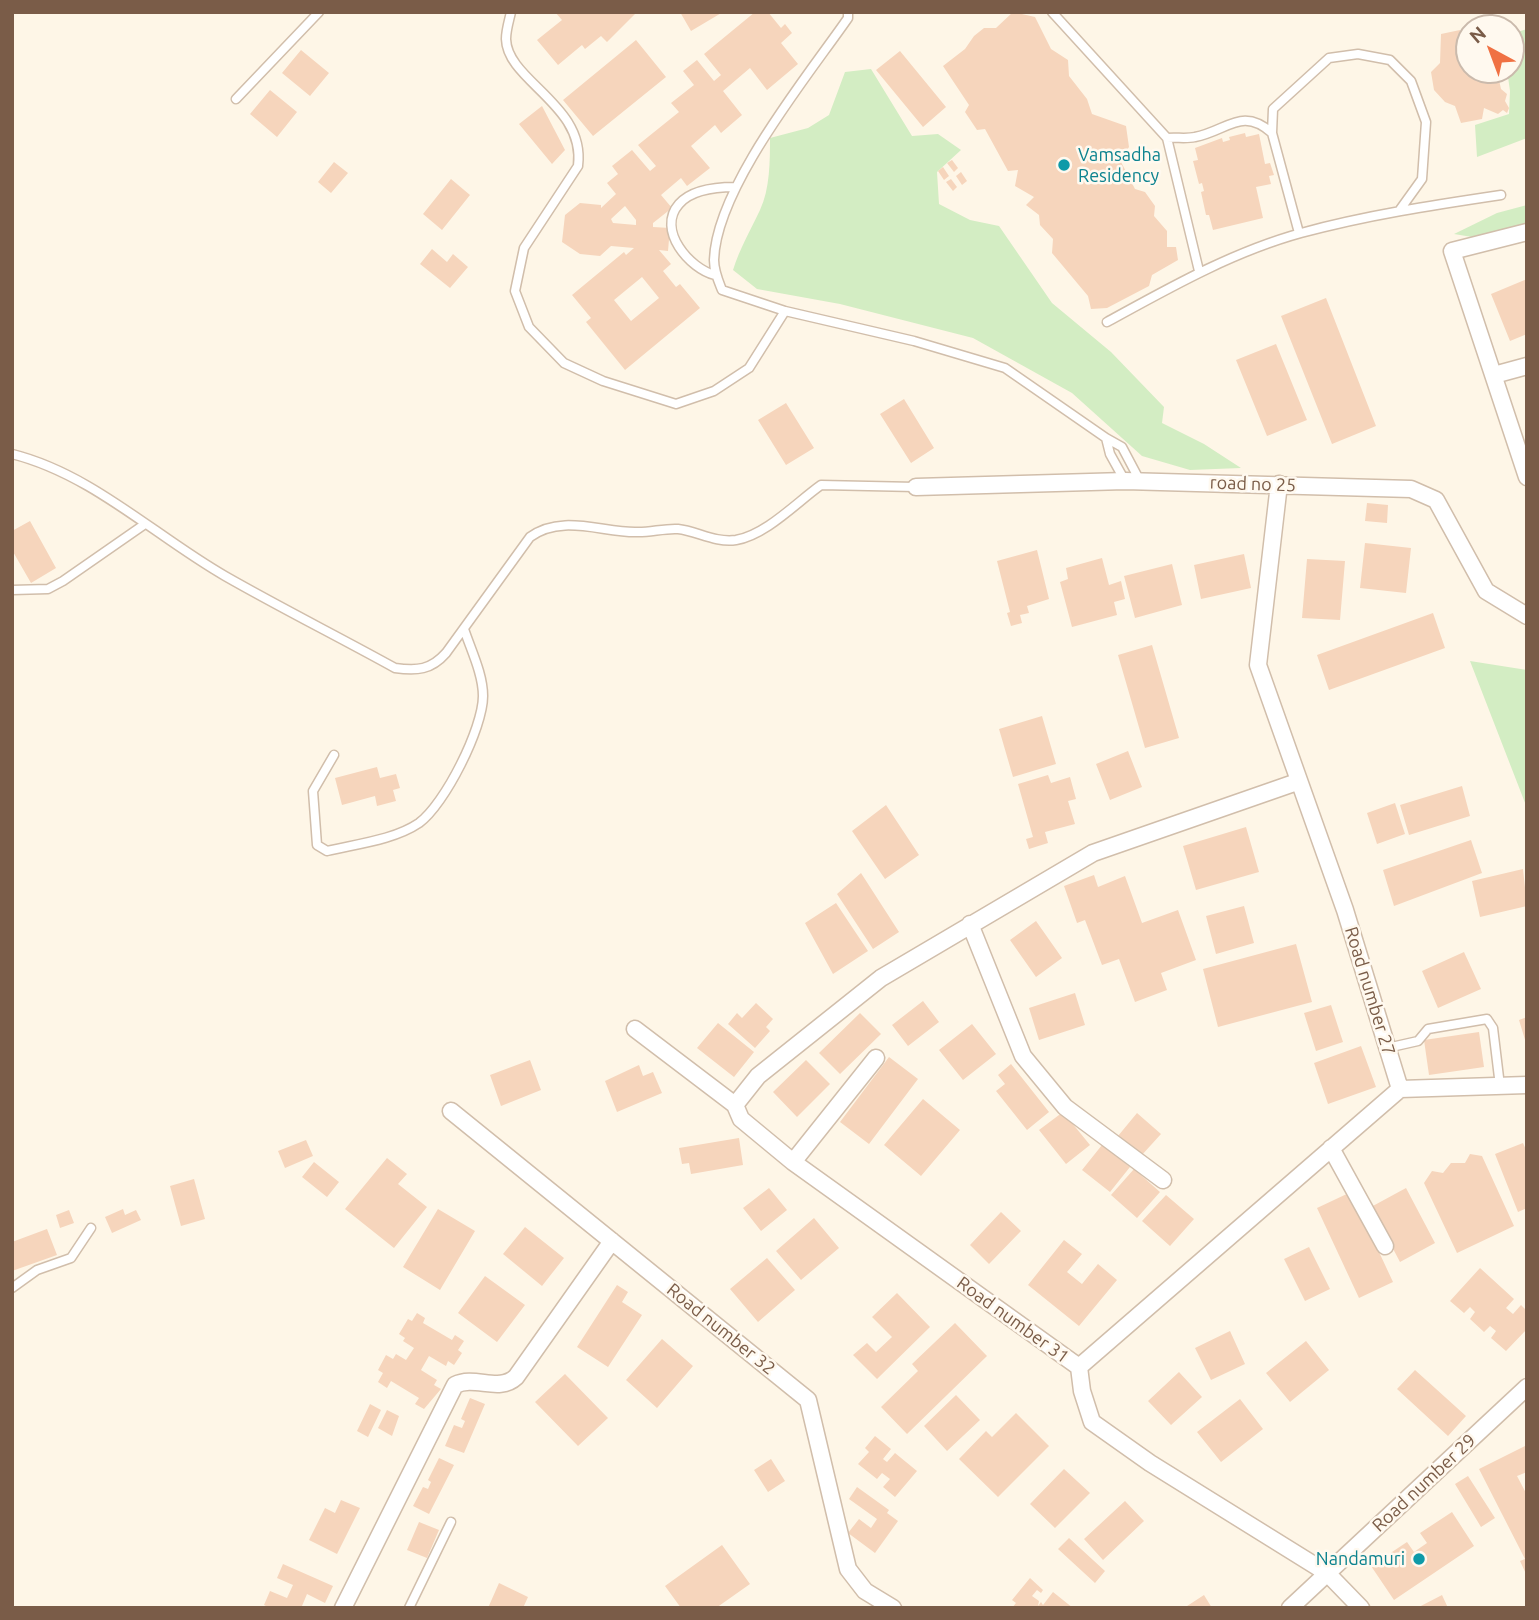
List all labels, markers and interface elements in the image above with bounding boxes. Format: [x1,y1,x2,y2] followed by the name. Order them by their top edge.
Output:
[1455,14,1525,84] north arrow
[1465,22,1490,48] text: N
[1078,144,1161,186] place label: Vamsadha Residency
[1056,157,1072,173] marker: Vamsadha Residency
[1209,472,1297,496] street label: road no 25
[1340,924,1400,1058] street label: Road number 27
[953,1272,1073,1368] street label: Road number 31
[662,1279,780,1379] street label: Road number 32
[1368,1430,1480,1536] street label: Road number 29
[1316,1548,1405,1570] place label: Nandamuri
[1411,1551,1427,1567] marker: Nandamuri

